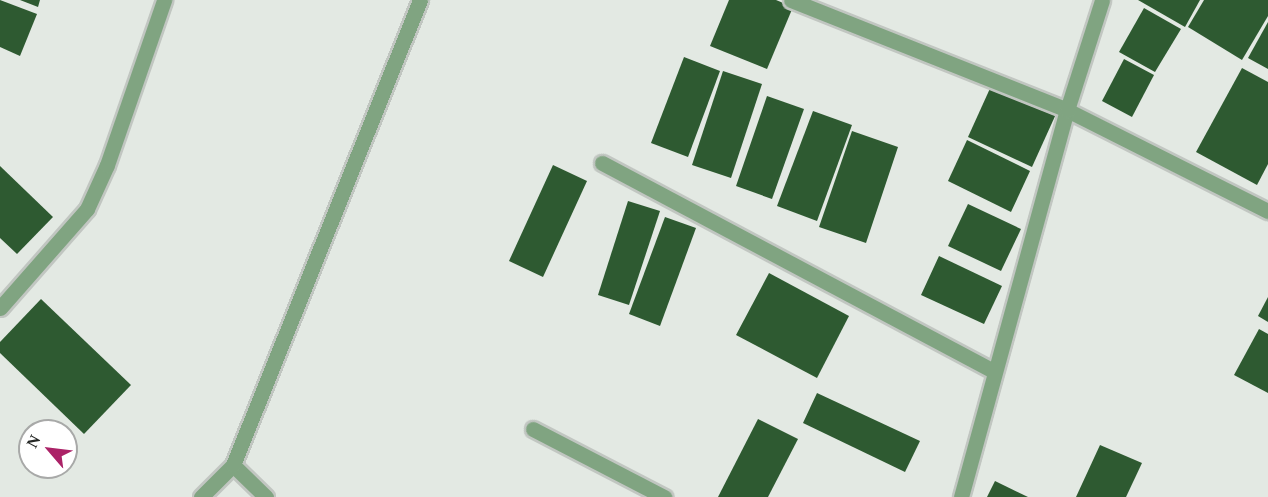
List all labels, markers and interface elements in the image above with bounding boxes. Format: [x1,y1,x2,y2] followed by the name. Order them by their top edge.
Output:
[18,419,78,479] north arrow
[23,432,44,450] text: N

